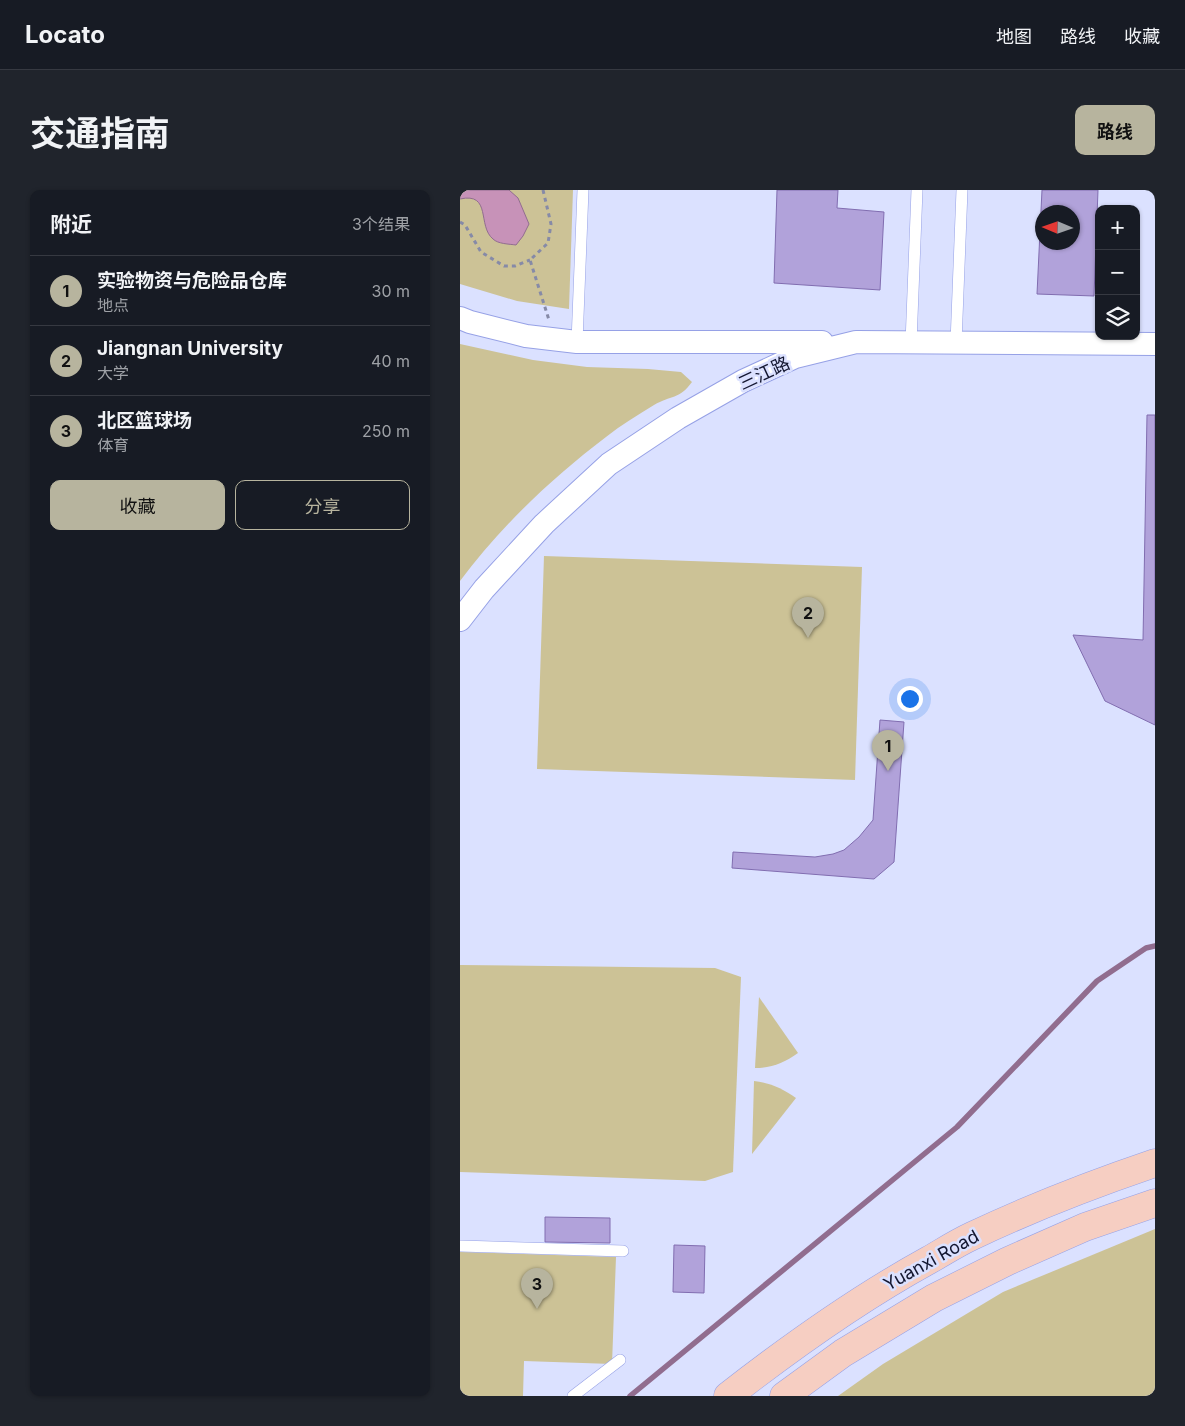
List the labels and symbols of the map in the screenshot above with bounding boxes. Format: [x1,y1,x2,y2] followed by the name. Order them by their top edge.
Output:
[1035,205,1080,250] north arrow
[735,352,793,394] street label: 三江路
[792,597,824,638] pin: 2
[897,686,923,712] your location
[872,730,904,771] pin: 1
[880,1225,982,1295] street label: Yuanxi Road
[521,1268,553,1309] pin: 3

